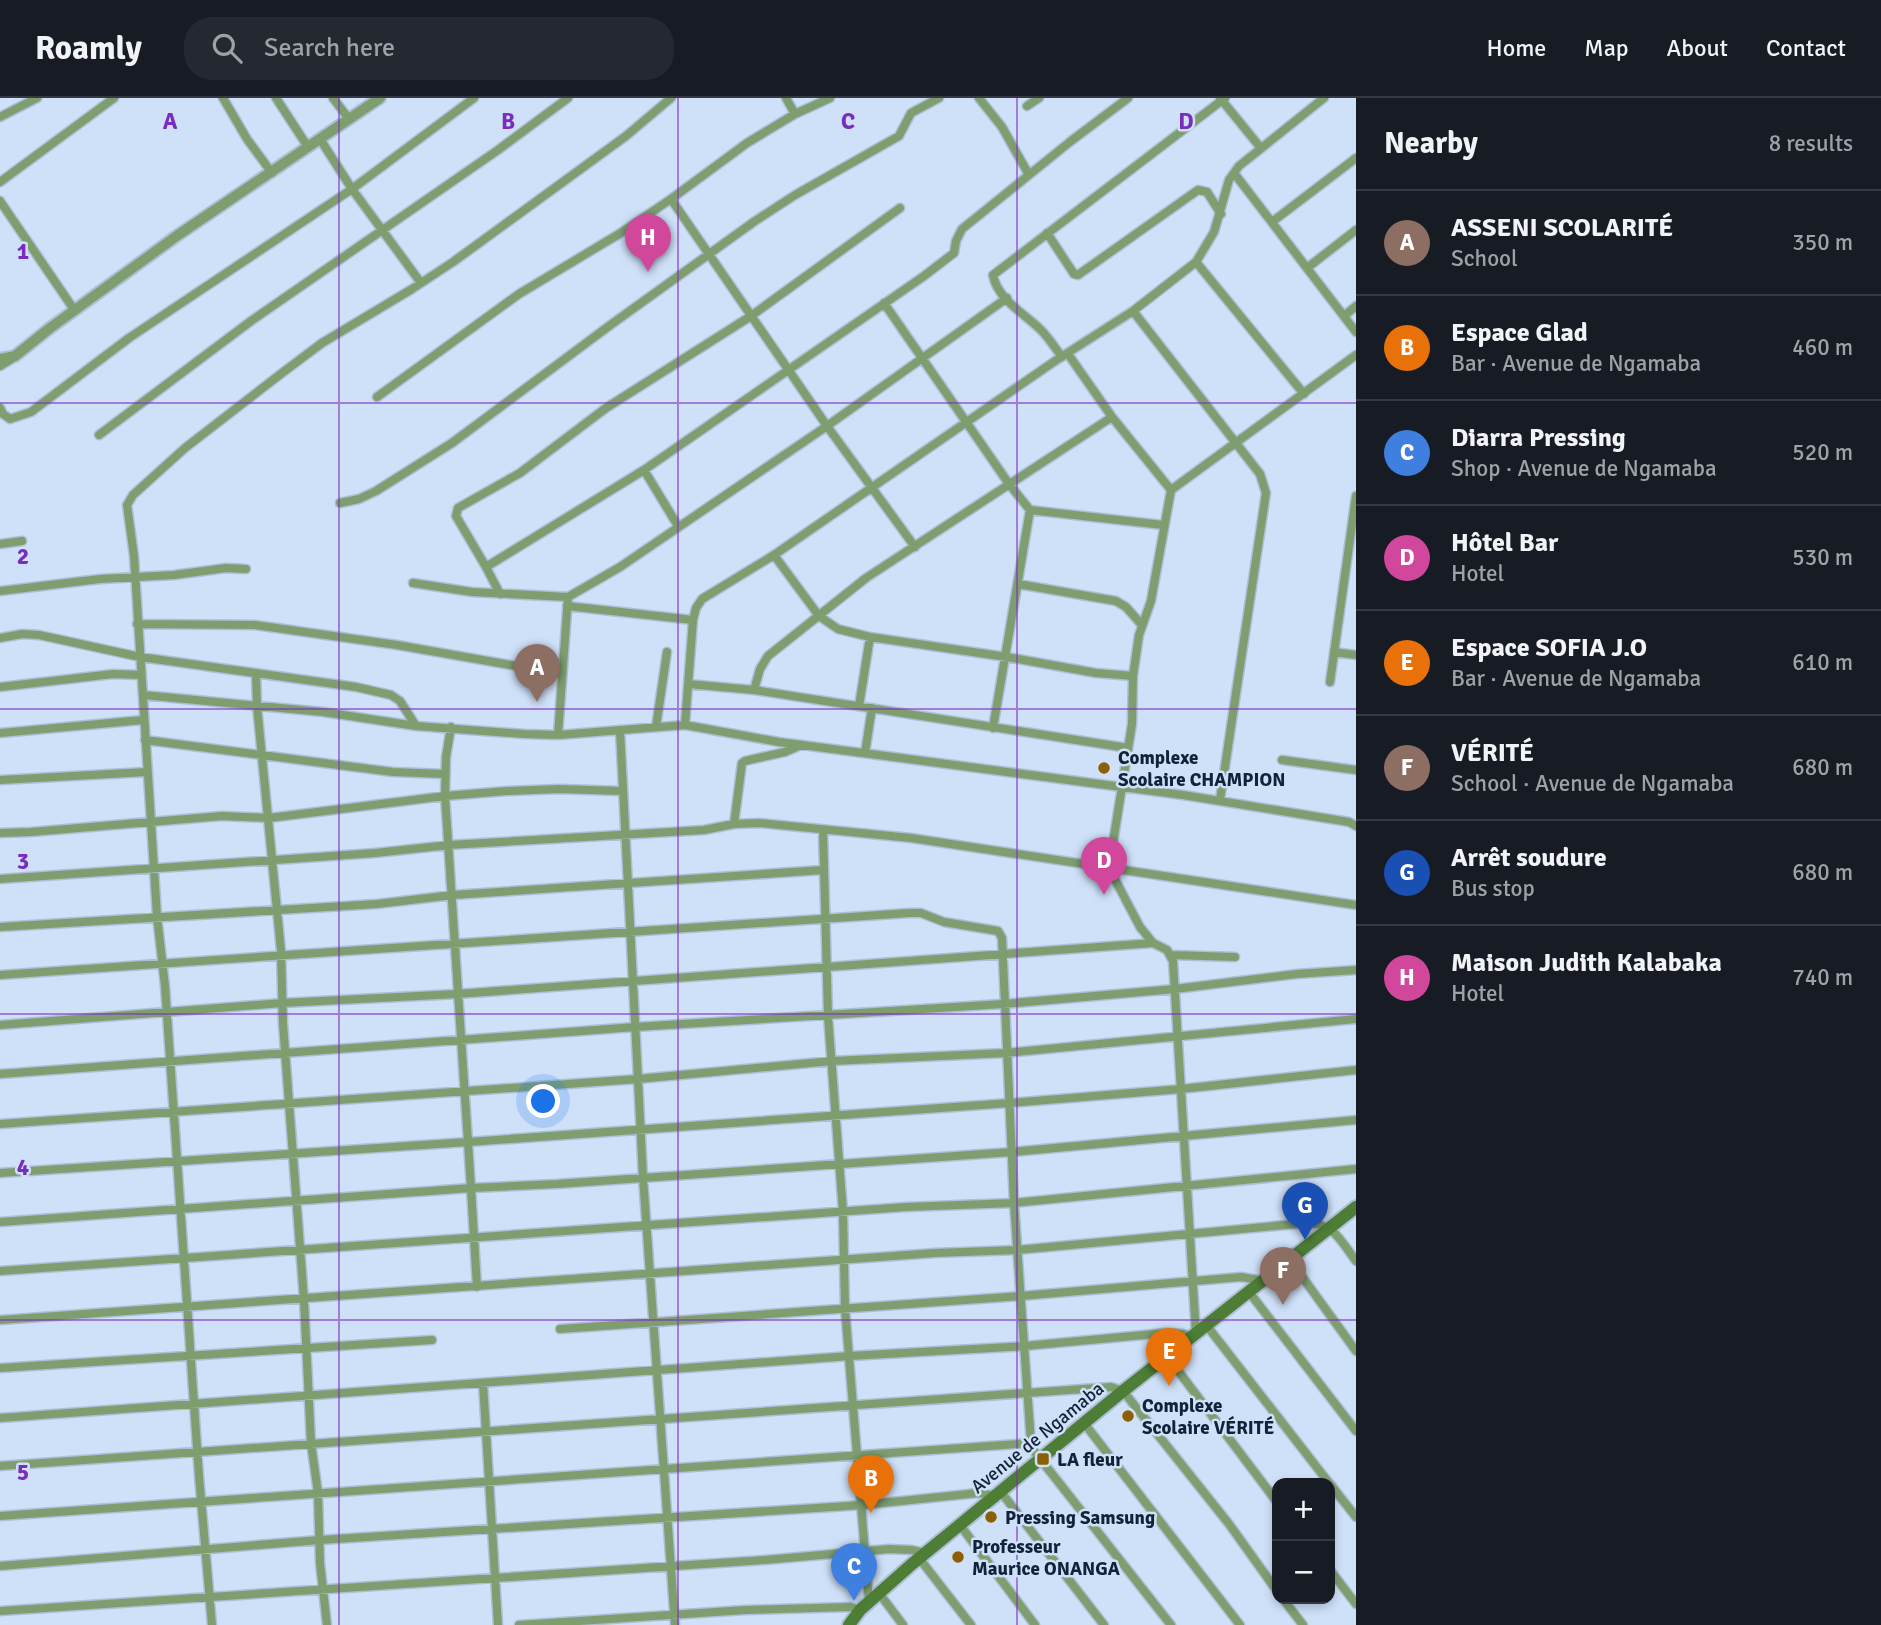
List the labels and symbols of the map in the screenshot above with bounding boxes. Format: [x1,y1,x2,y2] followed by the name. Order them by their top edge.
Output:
[163,107,178,136] text: A
[501,107,515,136] text: B
[841,107,855,136] text: C
[1178,107,1194,136] text: D
[625,214,671,272] pin: H
[17,237,29,266] text: 1
[17,542,29,571] text: 2
[514,644,560,702] pin: A
[1118,746,1285,792] place label: Complexe Scolaire CHAMPION
[1096,760,1112,776] marker: Complexe Scolaire CHAMPION
[1081,837,1127,895] pin: D
[17,847,29,876] text: 3
[526,1084,560,1118] your location
[17,1153,29,1182] text: 4
[1282,1182,1328,1240] pin: G
[1260,1247,1306,1305] pin: F
[1146,1328,1192,1386] pin: E
[966,1377,1109,1499] street label: Avenue de Ngamaba
[1142,1394,1275,1440] place label: Complexe Scolaire VÉRITÉ
[1120,1408,1136,1424] marker: Complexe Scolaire VÉRITÉ
[1057,1448,1123,1472] place label: LA fleur
[1035,1451,1051,1467] marker: LA fleur
[848,1455,894,1513] pin: B
[17,1458,29,1487] text: 5
[1005,1506,1155,1530] place label: Pressing Samsung
[983,1509,999,1525] marker: Pressing Samsung
[972,1535,1120,1581] place label: Professeur Maurice ONANGA
[831,1543,877,1601] pin: C
[950,1549,966,1565] marker: Professeur Maurice ONANGA

